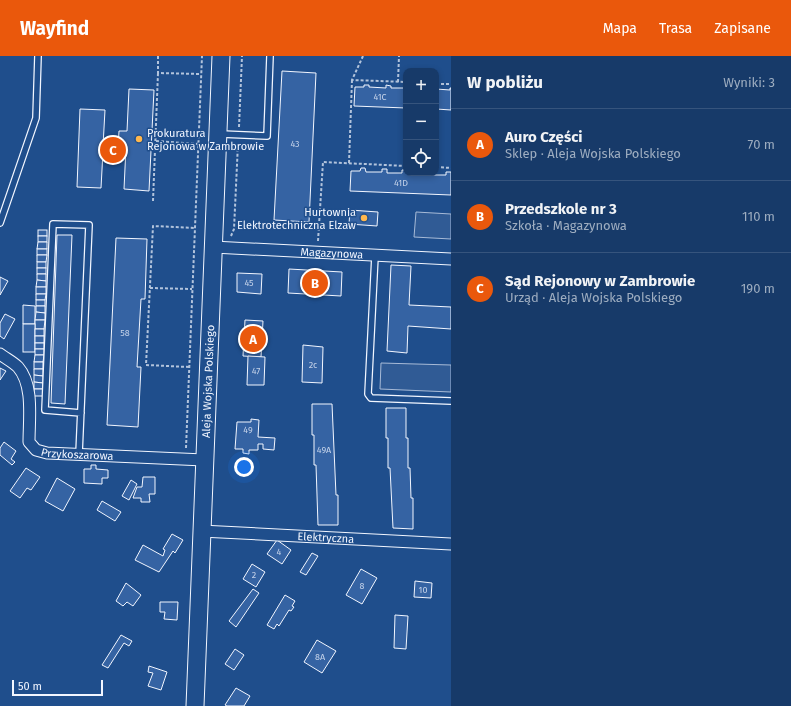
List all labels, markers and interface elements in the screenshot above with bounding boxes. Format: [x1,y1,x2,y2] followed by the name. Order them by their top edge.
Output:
[20,17,89,40] text: Wayfind
[603,20,637,37] text: Mapa
[659,20,692,37] text: Trasa
[714,20,771,37] text: Zapisane
[403,68,439,176] map controls
[403,68,439,104] button: +
[467,72,543,93] text: W pobliżu
[723,75,775,90] text: Wyniki: 3
[373,92,387,102] house number: 41C
[403,104,439,140] button: −
[147,127,264,153] place label: Prokuratura Rejonowa w Zambrowie
[505,128,583,146] text: Auro Części
[134,134,144,144] marker: Prokuratura Rejonowa w Zambrowie
[100,135,126,165] pin: C
[476,137,484,152] text: A
[748,137,775,152] text: 70 m
[290,139,300,149] house number: 43
[403,140,439,176] button: locate
[505,146,681,161] text: Sklep · Aleja Wojska Polskiego
[394,178,408,188] house number: 41D
[505,200,617,218] text: Przedszkole nr 3
[237,206,356,232] place label: Hurtownia Elektrotechniczna Elzaw
[476,209,484,224] text: B
[742,209,775,224] text: 110 m
[359,213,369,223] marker: Hurtownia Elektrotechniczna Elzaw
[505,218,627,233] text: Szkoła · Magazynowa
[300,245,364,262] street label: Magazynowa
[302,268,328,298] pin: B
[505,272,695,290] text: Sąd Rejonowy w Zambrowie
[244,278,254,288] house number: 45
[476,281,484,296] text: C
[741,281,775,296] text: 190 m
[505,290,682,305] text: Urząd · Aleja Wojska Polskiego
[240,324,266,354] pin: A
[200,325,217,438] street label: Aleja Wojska Polskiego
[120,328,130,338] house number: 58
[309,360,318,370] house number: 2c
[252,366,260,376] house number: 47
[243,425,253,435] house number: 49
[317,445,332,455] house number: 49A
[39,446,114,463] street label: Przykoszarowa
[234,457,254,477] your location
[297,530,354,546] street label: Elektryczna
[277,547,282,557] house number: 4
[252,570,256,580] house number: 2
[360,581,365,591] house number: 8
[419,585,427,595] house number: 10
[315,652,326,662] house number: 8A
[12,678,103,697] scale bar
[18,680,42,693] text: 50 m

